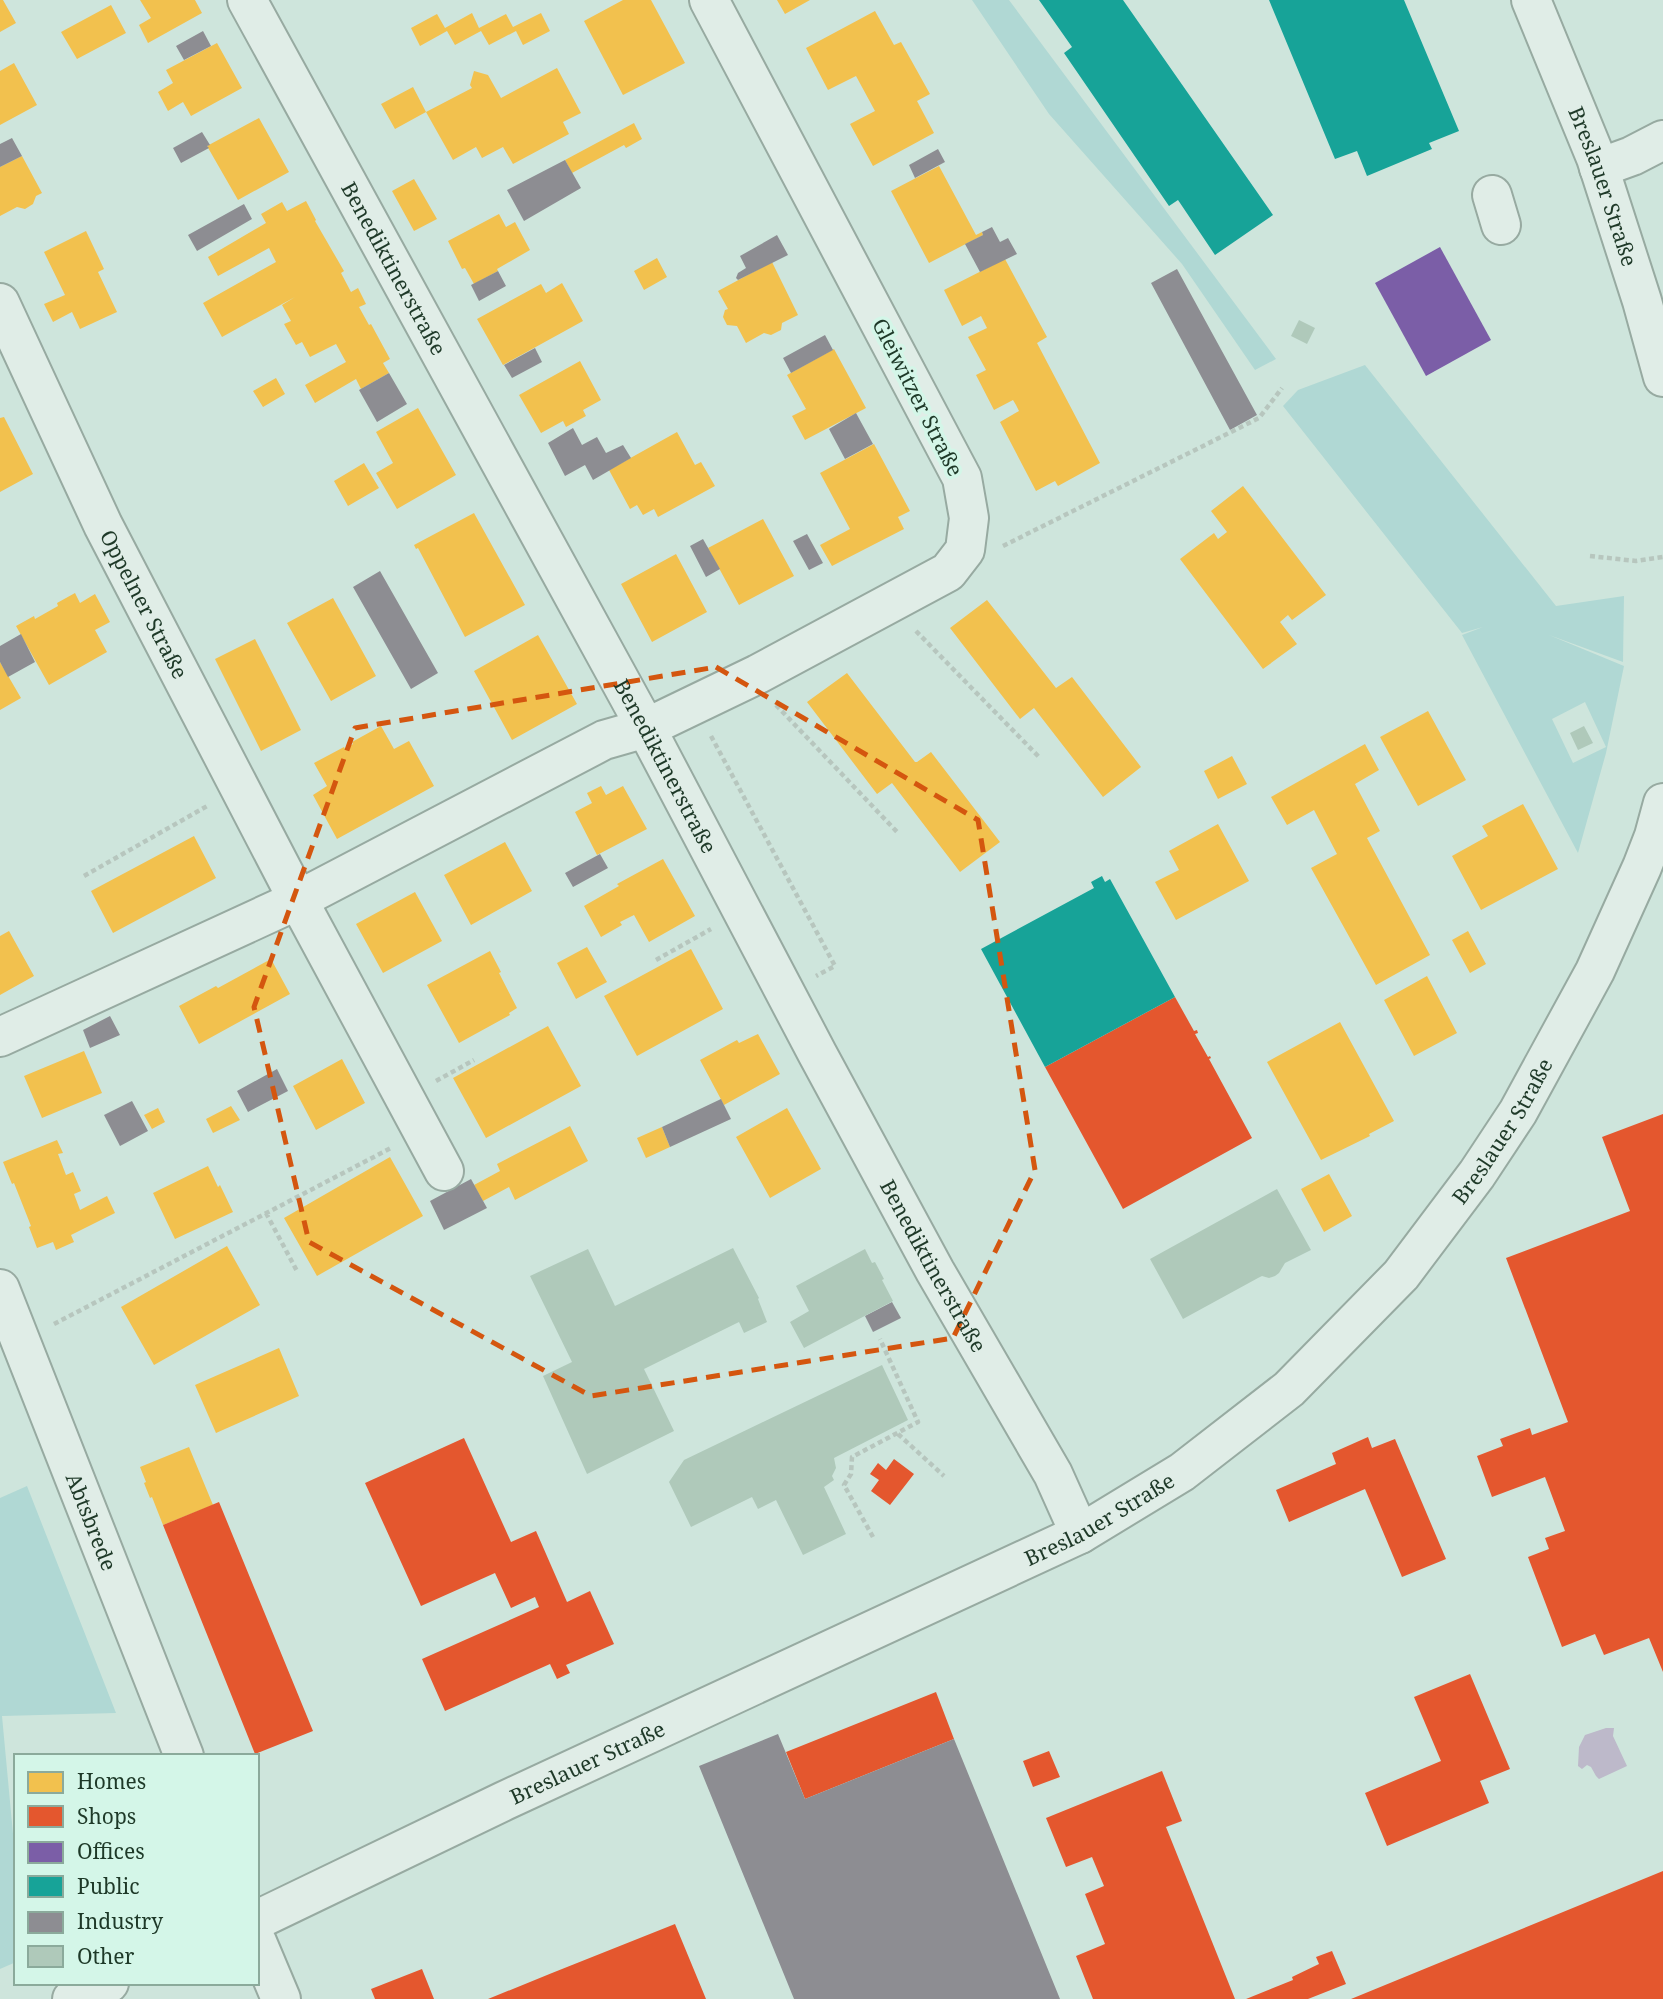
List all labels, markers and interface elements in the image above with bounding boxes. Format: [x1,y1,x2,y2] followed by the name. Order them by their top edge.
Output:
[1562,102,1644,270] street label: Breslauer Straße
[335,177,453,360] street label: Benediktinerstraße
[866,313,970,481] street label: Gleiwitzer Straße
[94,525,195,684] street label: Oppelner Straße
[608,674,723,858] street label: Benediktinerstraße
[1445,1053,1559,1209] street label: Breslauer Straße
[874,1175,993,1357] street label: Benediktinerstraße
[1020,1466,1179,1572] street label: Breslauer Straße
[60,1469,124,1575] street label: Abtsbrede
[505,1714,669,1810] street label: Breslauer Straße
[14,1754,259,1985] legend
[77,1767,146,1795] text: Homes
[77,1802,136,1830] text: Shops
[77,1837,145,1865] text: Offices
[77,1872,139,1900] text: Public
[77,1907,163,1935] text: Industry
[77,1942,135,1970] text: Other

